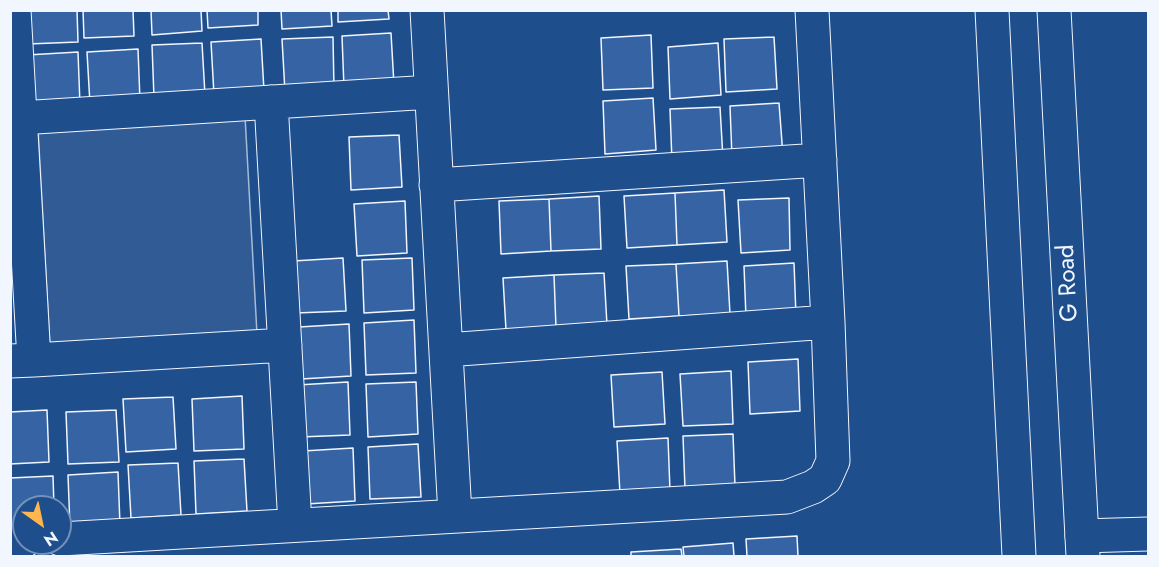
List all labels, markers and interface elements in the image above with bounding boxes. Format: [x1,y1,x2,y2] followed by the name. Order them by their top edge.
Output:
[1053,244,1085,322] street label: G Road
[12,495,72,555] north arrow
[39,526,63,552] text: N

